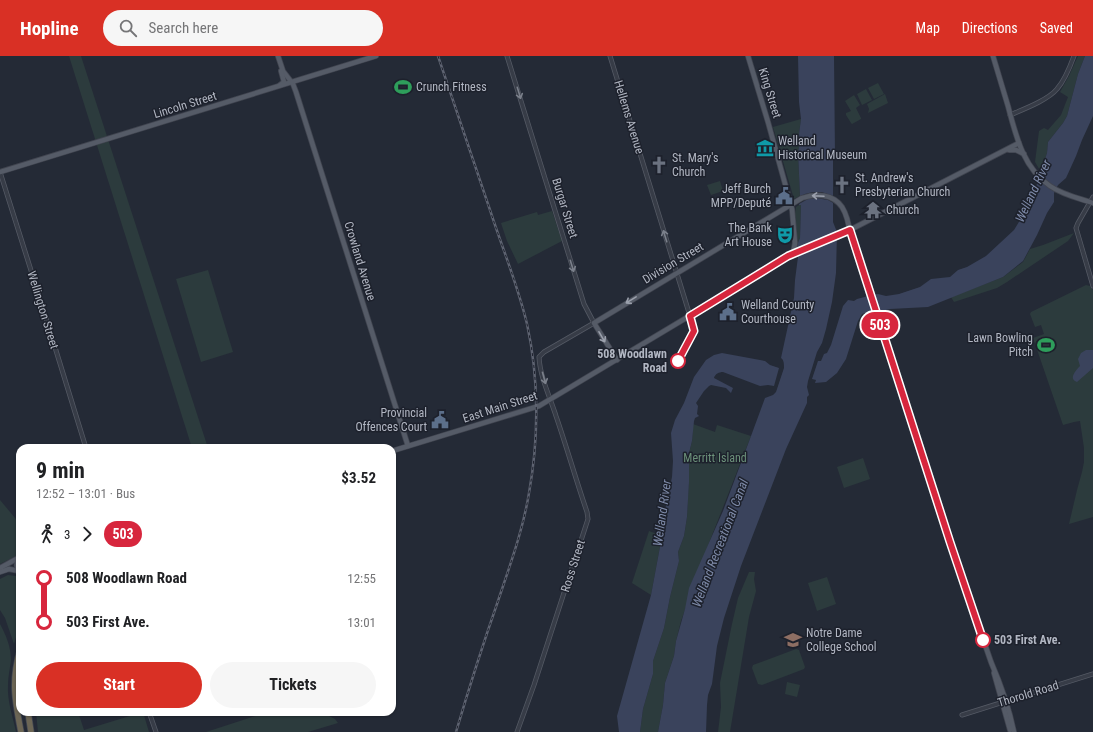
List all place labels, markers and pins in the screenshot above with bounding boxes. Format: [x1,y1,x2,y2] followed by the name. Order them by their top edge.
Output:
[393,77,413,97] sports icon: Crunch Fitness
[416,80,487,94] place label: Crunch Fitness
[778,134,867,162] place label: Welland Historical Museum
[755,138,775,158] museum icon: Welland Historical Museum
[672,151,718,179] place label: St. Mary's Church
[649,155,669,175] church icon: St. Mary's Church
[855,171,951,199] place label: St. Andrew's Presbyterian Church
[832,175,852,195] church icon: St. Andrew's Presbyterian Church
[711,182,771,210] place label: Jeff Burch MPP/Deputé
[774,186,794,206] public building icon: Jeff Burch MPP/Deputé
[863,200,883,220] temple icon: Church
[886,203,919,217] place label: Church
[724,221,773,249] place label: The Bank Art House
[775,225,795,245] theatre icon: The Bank Art House
[741,298,814,326] place label: Welland County Courthouse
[718,302,738,322] public building icon: Welland County Courthouse
[968,331,1033,359] place label: Lawn Bowling Pitch
[1036,335,1056,355] sports icon: Lawn Bowling Pitch
[597,347,667,375] place label: 508 Woodlawn Road
[670,353,686,369] marker: 508 Woodlawn Road
[355,406,427,434] place label: Provincial Offences Court
[430,410,450,430] public building icon: Provincial Offences Court
[806,626,877,654] place label: Notre Dame College School
[783,630,803,650] school or university icon: Notre Dame College School
[975,632,991,648] marker: 503 First Ave.
[994,633,1061,647] place label: 503 First Ave.

